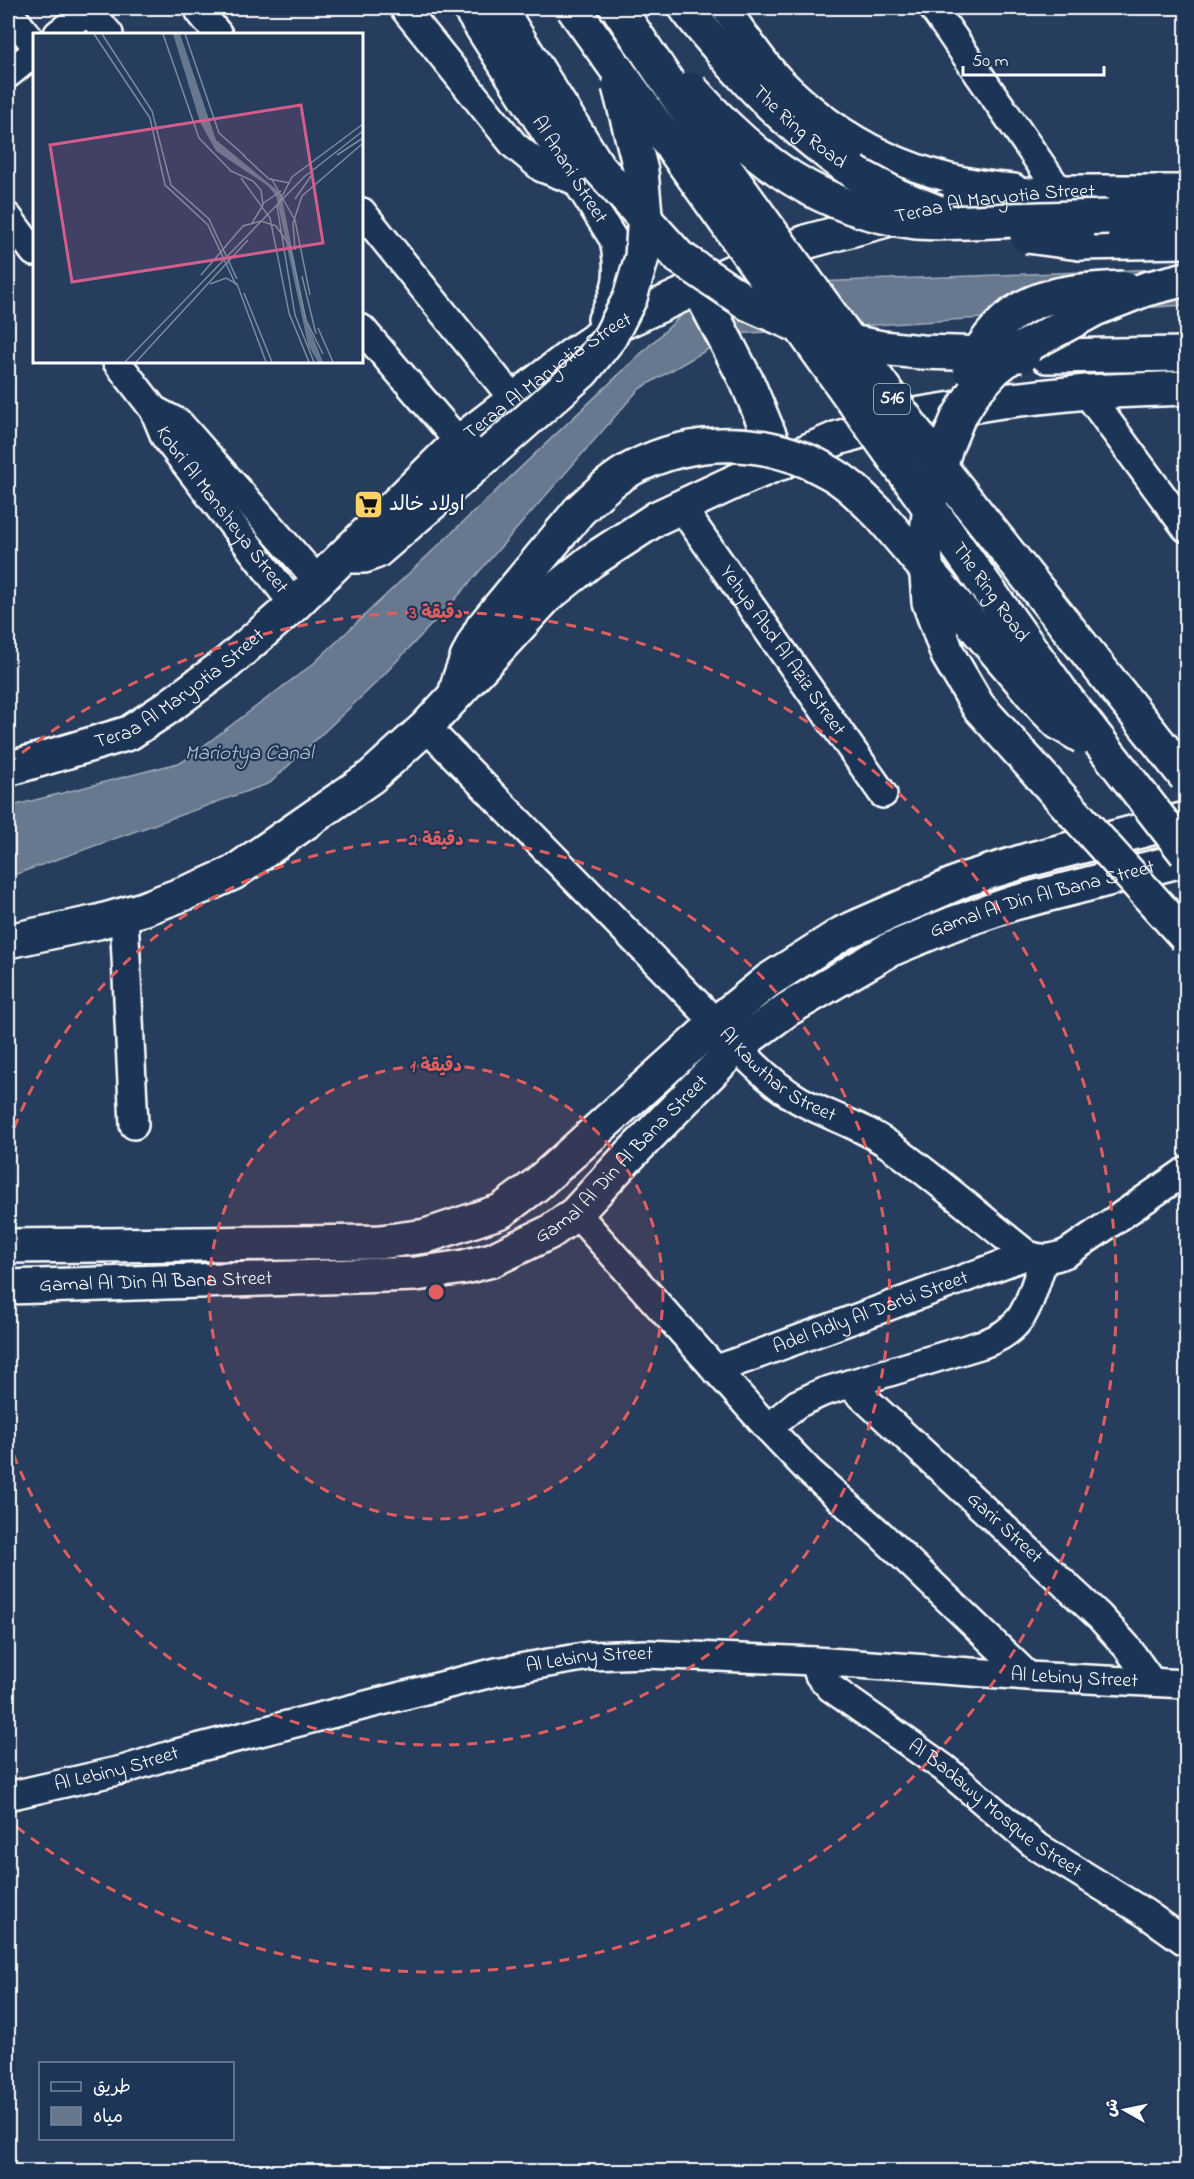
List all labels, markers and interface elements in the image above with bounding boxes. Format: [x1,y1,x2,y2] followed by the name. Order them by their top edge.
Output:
[33,33,363,363] inset map
[963,39,1104,77] scale bar
[972,49,1009,75] text: 50 m
[745,79,852,177] street label: The Ring Road
[524,110,615,230] street label: Al Anani Street
[892,178,1095,232] street label: Teraa Al Maryotia Street
[458,305,637,448] street label: Teraa Al Maryotia Street
[874,384,910,414] road number: 516
[148,422,295,600] street label: Kobri Al Mansheya Street
[352,489,384,521] supermarket icon: اولاد خالد
[389,491,465,520] place label: اولاد خالد
[944,536,1036,648] street label: The Ring Road
[712,560,853,742] street label: Yehya Abd Al Aziz Street
[408,601,463,627] text: 3 دقيقة
[91,622,272,757] street label: Teraa Al Maryotia Street
[185,739,316,769] water label: Mariotya Canal
[408,828,463,854] text: 2 دقيقة
[925,853,1158,946] street label: Gamal Al Din Al Bana Street
[712,1021,841,1130] street label: Al Kawthar Street
[410,1054,462,1080] text: 1 دقيقة
[531,1068,716,1251] street label: Gamal Al Din Al Bana Street
[39,1264,273,1300] street label: Gamal Al Din Al Bana Street
[769,1264,973,1362] street label: Adel Adly Al Darbi Street
[426,1282,446,1302] centre of rings
[960,1485,1049,1571] street label: Garir Street
[524,1640,654,1681] street label: Al Lebiny Street
[1009,1660,1139,1696] street label: Al Lebiny Street
[902,1732,1087,1885] street label: Al Badawy Mosque Street
[52,1739,183,1799] street label: Al Lebiny Street
[39,2062,234,2140] legend
[93,2075,131,2101] text: طريق
[1095,2080,1155,2140] north arrow
[1099,2097,1125,2119] text: ش
[93,2105,123,2131] text: مياه

